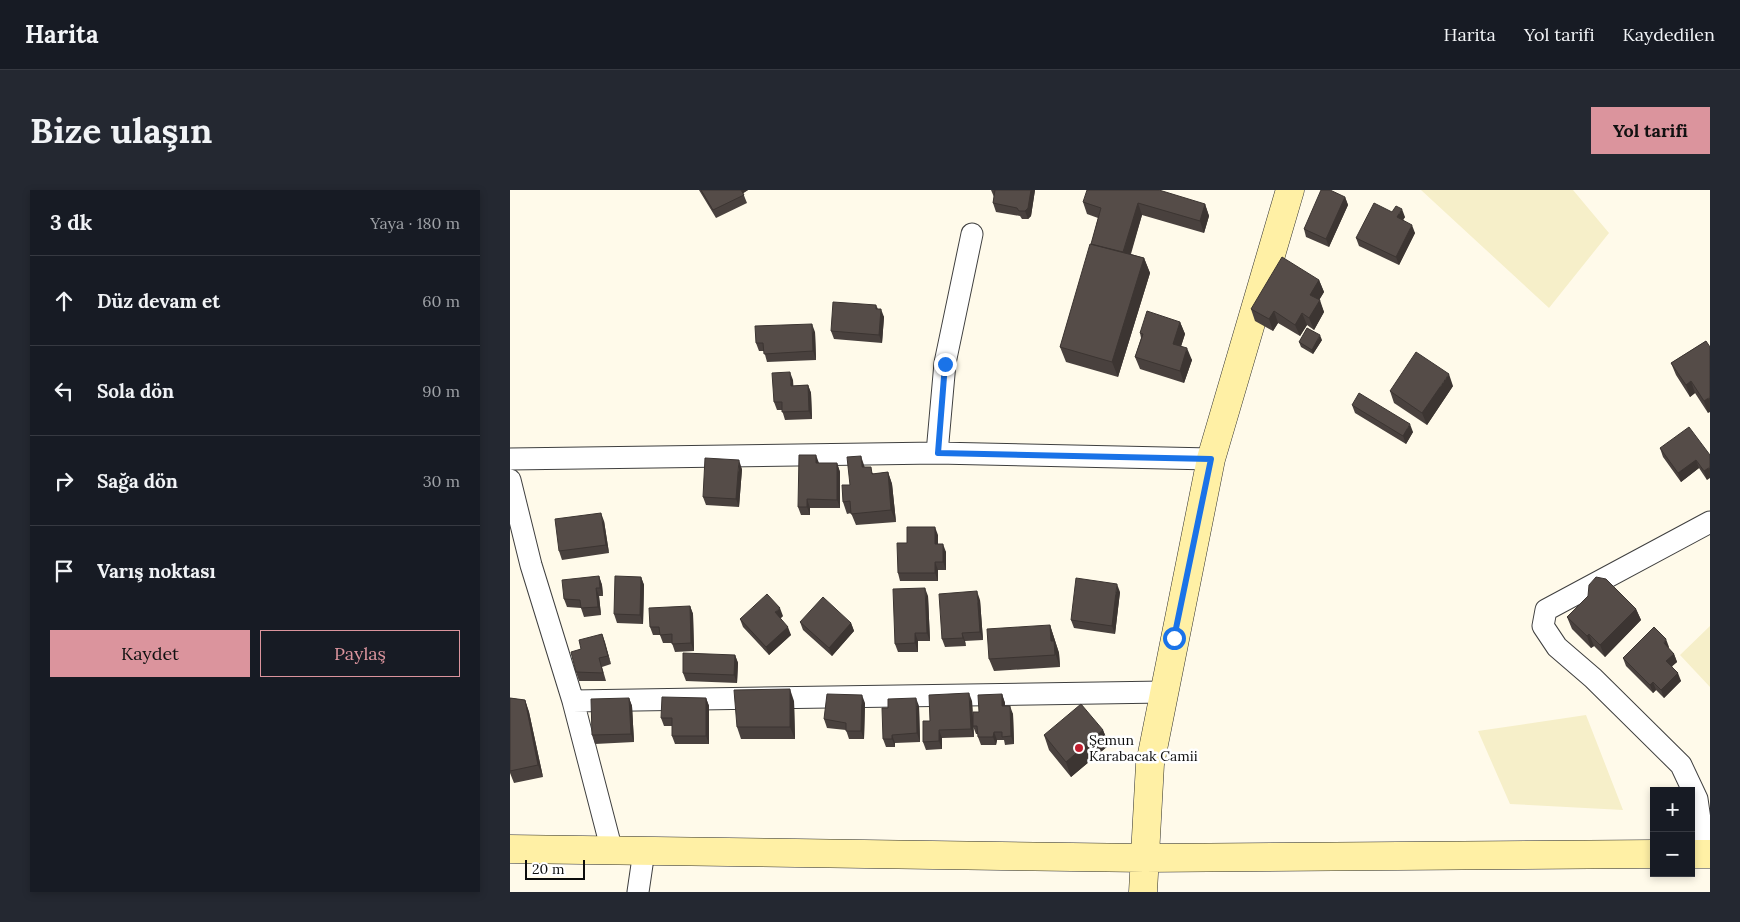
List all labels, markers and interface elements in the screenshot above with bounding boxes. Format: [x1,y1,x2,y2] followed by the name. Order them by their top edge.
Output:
[25,19,99,50] text: Harita
[1444,23,1496,46] text: Harita
[1524,23,1594,46] text: Yol tarifi
[1622,23,1715,46] text: Kaydedilen
[1591,107,1710,154] button: Yol tarifi
[30,108,212,153] text: Bize ulaşın
[50,209,92,236] text: 3 dk
[370,213,460,233] text: Yaya · 180 m
[50,287,78,315] icon: ahead
[97,289,220,313] text: Düz devam et
[422,291,460,311] text: 60 m
[934,353,957,376] route end
[50,377,78,405] icon: left
[97,379,174,403] text: Sola dön
[422,381,460,401] text: 90 m
[50,467,78,495] icon: right
[97,469,178,493] text: Sağa dön
[423,471,460,491] text: 30 m
[50,557,78,585] icon: arrive
[97,559,216,583] text: Varış noktası
[1163,627,1186,650] route start
[50,630,250,677] button: Kaydet
[260,630,460,677] button: Paylaş
[1089,731,1198,765] place label: Şemun Karabacak Camii
[1073,742,1085,754] marker: Şemun Karabacak Camii
[1650,787,1695,877] map controls
[1650,787,1695,832] button: +
[1650,832,1695,877] button: −
[525,857,585,880] scale bar
[532,860,564,878] text: 20 m

